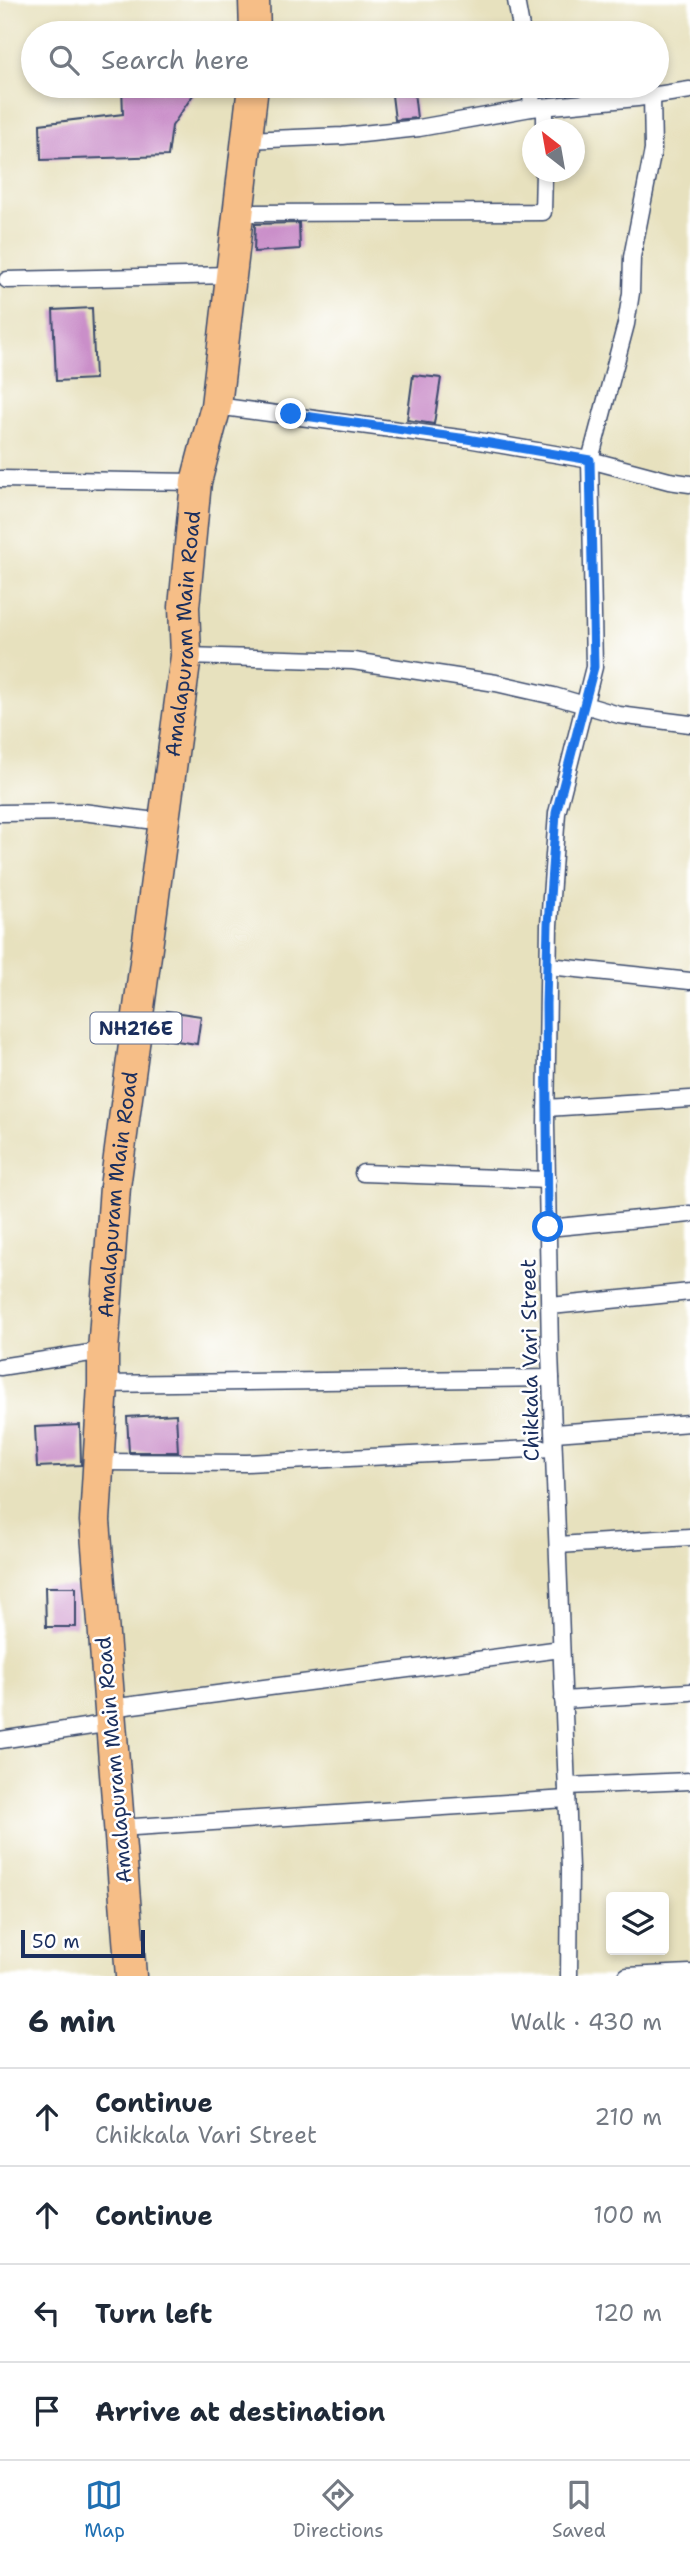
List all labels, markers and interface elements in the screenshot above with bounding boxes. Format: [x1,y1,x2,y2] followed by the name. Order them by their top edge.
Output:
[21,21,669,98] search box
[45,41,83,79] icon: search
[101,42,250,77] text: Search here
[522,119,585,182] north arrow
[275,398,306,429] route end
[159,509,207,759] street label: Amalapuram Main Road
[90,1012,182,1044] road number: NH216E
[91,1069,144,1319] street label: Amalapuram Main Road
[532,1211,563,1242] route start
[514,1258,546,1462] street label: Chikkala Vari Street
[89,1635,139,1885] street label: Amalapuram Main Road
[606,1892,669,1955] map controls
[606,1892,669,1955] button: layers
[21,1927,145,1959] scale bar
[32,1929,80,1954] text: 50 m
[28,2001,115,2042] text: 6 min
[510,2007,662,2037] text: Walk · 430 m
[95,2085,213,2120] text: Continue
[28,2098,66,2136] icon: ahead
[594,2102,662,2132] text: 210 m
[95,2120,317,2150] text: Chikkala Vari Street
[28,2196,66,2234] icon: ahead
[95,2198,213,2233] text: Continue
[593,2200,662,2230] text: 100 m
[28,2294,66,2332] icon: left
[95,2296,212,2331] text: Turn left
[594,2298,662,2328] text: 120 m
[28,2392,66,2430] icon: arrive
[95,2394,385,2429] text: Arrive at destination
[84,2476,125,2543] tab: Map
[293,2476,384,2543] tab: Directions
[552,2476,606,2543] tab: Saved

